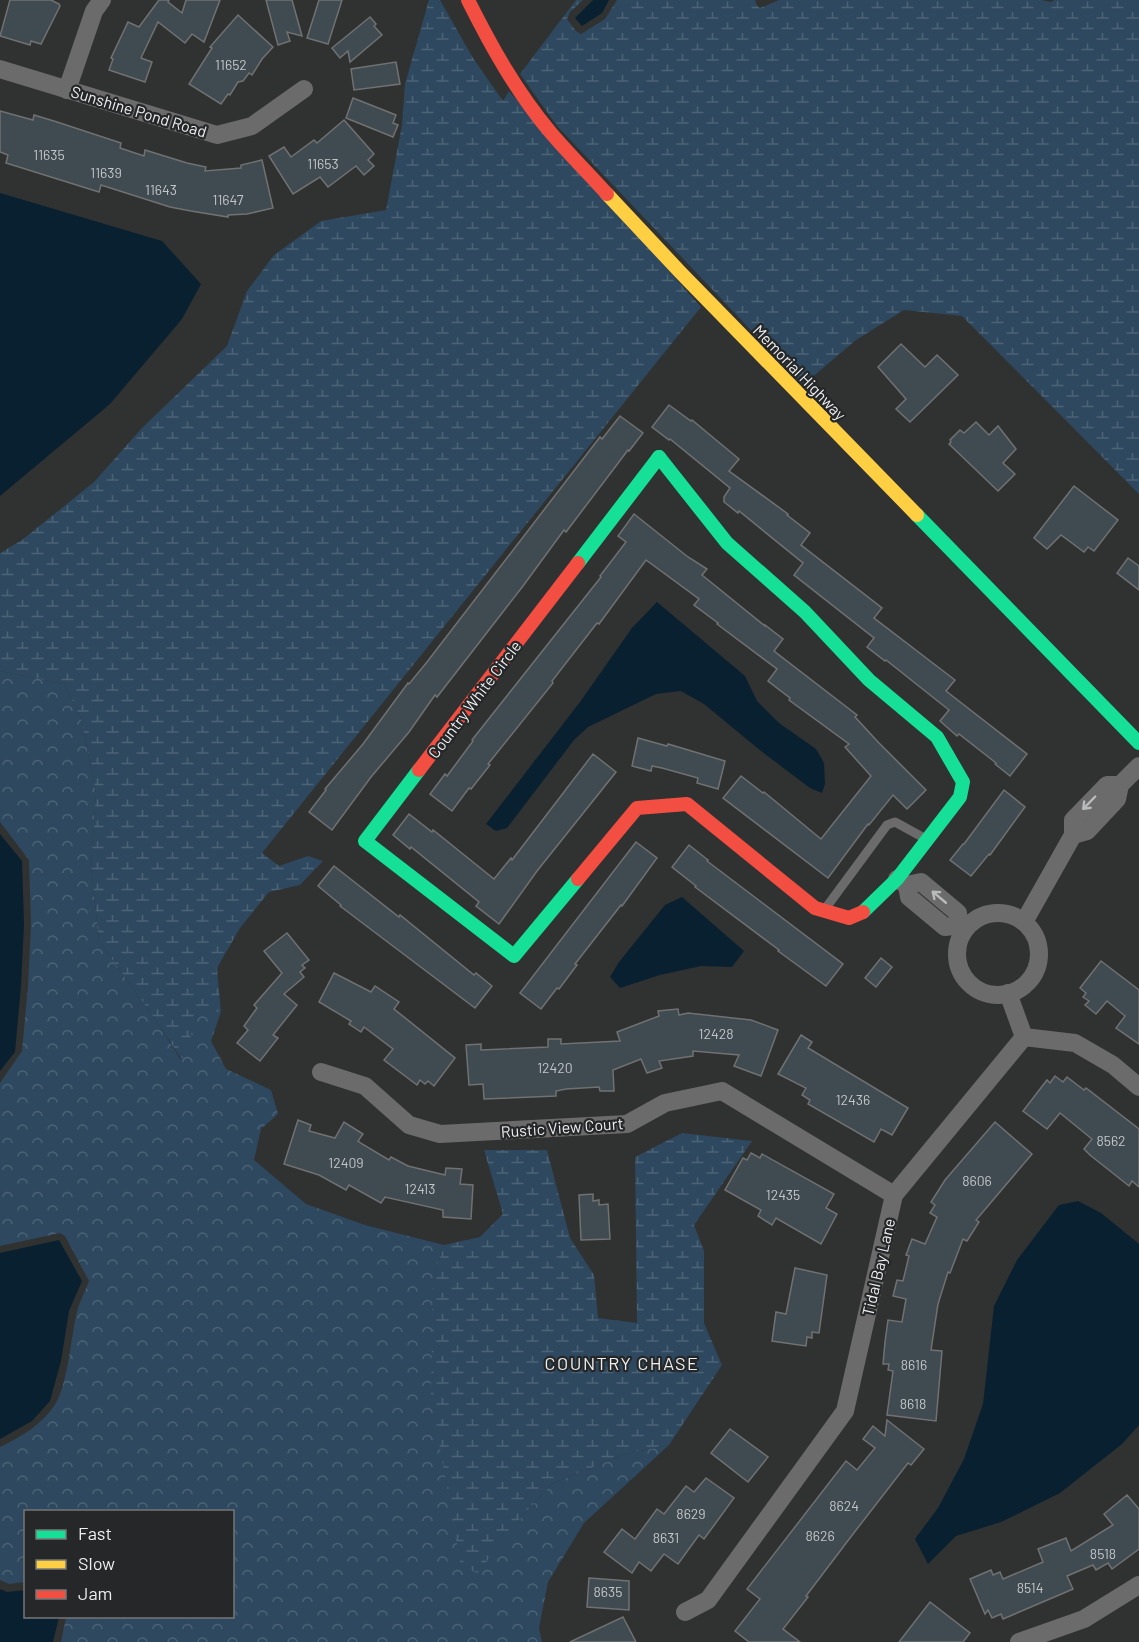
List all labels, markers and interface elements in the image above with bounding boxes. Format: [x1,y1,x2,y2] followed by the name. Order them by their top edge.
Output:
[215,56,247,73] house number: 11652
[69,81,209,141] street label: Sunshine Pond Road
[33,146,65,163] house number: 11635
[307,155,339,172] house number: 11653
[90,164,122,181] house number: 11639
[145,181,177,198] house number: 11643
[213,191,244,208] house number: 11647
[750,320,851,424] street label: Memorial Highway
[424,636,524,762] street label: Country White Circle
[1082,796,1096,811] one-way arrow
[932,890,947,904] one-way arrow
[699,1025,733,1042] house number: 12428
[537,1059,573,1076] house number: 12420
[836,1091,870,1108] house number: 12436
[500,1113,624,1141] street label: Rustic View Court
[1096,1132,1126,1149] house number: 8562
[328,1154,364,1171] house number: 12409
[962,1172,992,1189] house number: 8606
[405,1180,435,1197] house number: 12413
[766,1186,800,1203] house number: 12435
[858,1216,898,1318] street label: Tidal Bay Lane
[545,1352,699,1374] district label: COUNTRY CHASE
[901,1356,927,1373] house number: 8616
[900,1395,926,1412] house number: 8618
[829,1497,859,1514] house number: 8624
[676,1505,706,1522] house number: 8629
[24,1510,234,1618] legend
[78,1522,112,1544] text: Fast
[805,1527,835,1544] house number: 8626
[653,1529,679,1546] house number: 8631
[1090,1545,1116,1562] house number: 8518
[78,1552,115,1574] text: Slow
[1017,1579,1043,1596] house number: 8514
[78,1582,112,1604] text: Jam
[594,1583,622,1600] house number: 8635

